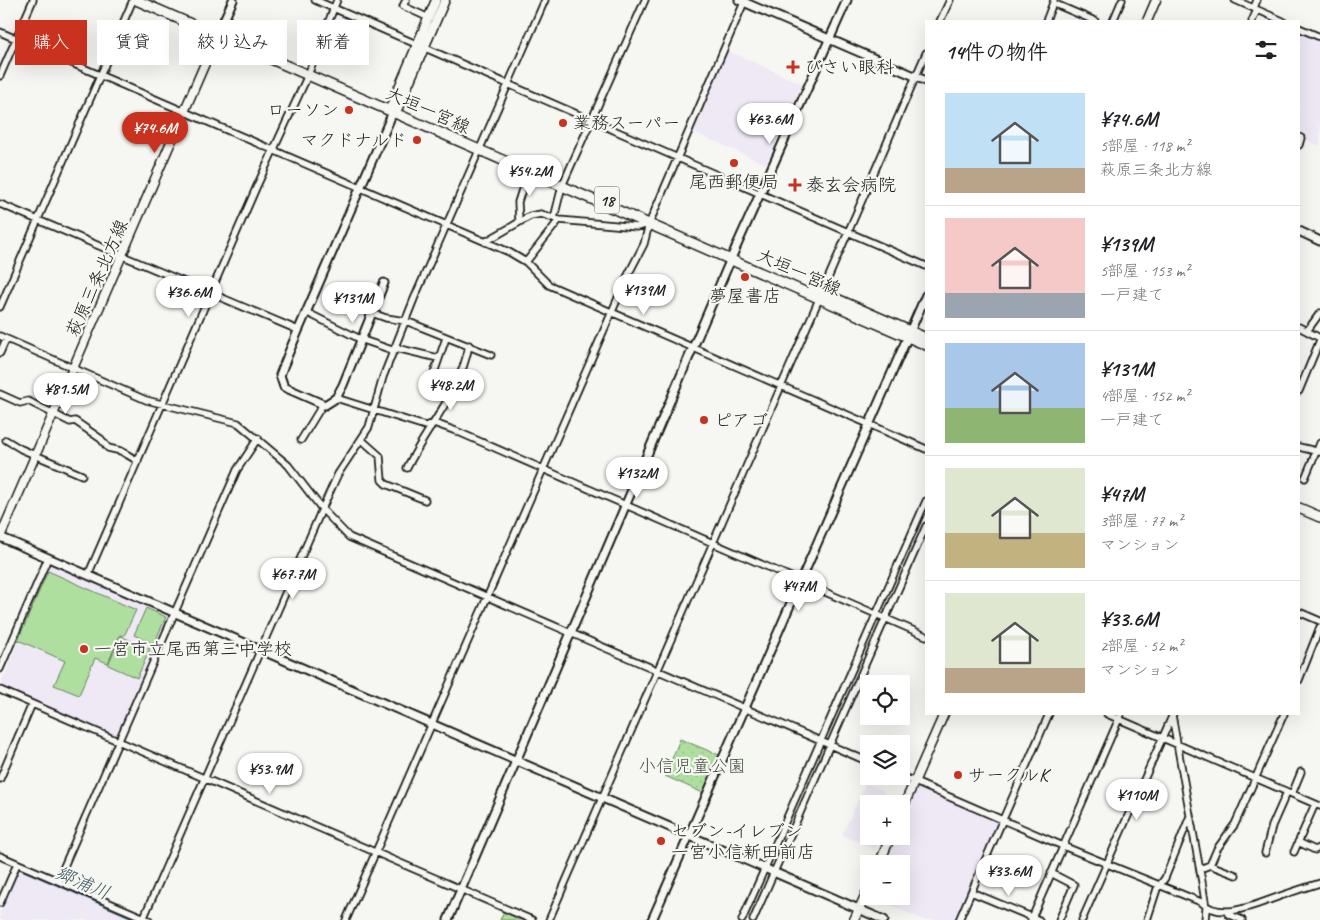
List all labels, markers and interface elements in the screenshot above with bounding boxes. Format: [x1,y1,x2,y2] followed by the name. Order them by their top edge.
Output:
[15,20,87,65] chip: 購入
[97,20,169,65] chip: 賃貸
[179,20,287,65] chip: 絞り込み
[297,20,369,65] chip: 新着
[1252,36,1280,64] icon: filters
[945,39,1048,65] text: 14件の物件
[804,56,894,78] place label: びさい眼科
[786,60,800,74] marker: びさい眼科
[382,82,474,138] street label: 大垣一宮線
[267,99,339,121] place label: ローソン
[729,102,811,145] pin: ¥63.6M
[343,104,355,116] marker: ローソン
[1100,106,1158,132] text: ¥74.6M
[748,109,792,129] text: ¥63.6M
[114,112,196,154] pin: ¥74.6M
[573,112,680,134] place label: 業務スーパー
[985,113,1045,173] icon: home
[557,117,569,129] marker: 業務スーパー
[133,118,177,138] text: ¥74.6M
[300,129,407,151] place label: マクドナルド
[411,134,423,146] marker: マクドナルド
[1100,136,1190,156] text: 5部屋 · 118 m²
[489,154,571,197] pin: ¥54.2M
[728,157,740,169] marker: 尾西郵便局
[1100,160,1212,180] text: 萩原三条北方線
[508,161,552,181] text: ¥54.2M
[689,171,779,193] place label: 尾西郵便局
[806,174,896,196] place label: 泰玄会病院
[788,178,802,192] marker: 泰玄会病院
[594,186,620,214] road number: 18
[61,216,133,340] street label: 萩原三条北方線
[1100,231,1153,257] text: ¥139M
[985,238,1045,298] icon: home
[753,244,845,300] street label: 大垣一宮線
[1100,261,1190,281] text: 5部屋 · 153 m²
[739,271,751,283] marker: 夢屋書店
[609,274,679,316] pin: ¥139M
[148,276,230,318] pin: ¥36.6M
[624,280,664,300] text: ¥139M
[167,282,211,302] text: ¥36.6M
[318,282,388,324] pin: ¥131M
[709,285,781,307] place label: 夢屋書店
[1100,285,1164,305] text: 一戸建て
[333,288,373,308] text: ¥131M
[1100,356,1153,382] text: ¥131M
[985,363,1045,423] icon: home
[410,368,492,411] pin: ¥48.2M
[25,372,107,415] pin: ¥81.5M
[429,375,473,395] text: ¥48.2M
[44,379,88,399] text: ¥81.5M
[1100,386,1190,406] text: 4部屋 · 152 m²
[714,409,768,431] place label: ピアゴ
[1100,410,1164,430] text: 一戸建て
[698,414,710,426] marker: ピアゴ
[602,456,672,499] pin: ¥132M
[617,463,657,483] text: ¥132M
[1100,481,1144,507] text: ¥47M
[985,488,1045,548] icon: home
[1100,511,1182,531] text: 3部屋 · 77 m²
[1100,535,1179,555] text: マンション
[252,558,334,600] pin: ¥67.7M
[271,564,315,584] text: ¥67.7M
[769,570,829,612] pin: ¥47M
[782,576,816,596] text: ¥47M
[1100,606,1158,632] text: ¥33.6M
[985,613,1045,673] icon: home
[1100,636,1182,656] text: 2部屋 · 52 m²
[94,638,292,660] place label: 一宮市立尾西第三中学校
[78,643,90,655] marker: 一宮市立尾西第三中学校
[1100,660,1179,680] text: マンション
[860,675,910,905] map controls
[860,675,910,725] button: locate
[860,735,910,785] button: layers
[229,752,311,795] pin: ¥53.9M
[638,755,746,777] park label: 小信児童公園
[248,759,292,779] text: ¥53.9M
[968,764,1052,786] place label: サークルK
[952,769,964,781] marker: サークルK
[1102,778,1172,821] pin: ¥110M
[1117,785,1157,805] text: ¥110M
[860,795,910,845] button: +
[671,820,815,863] place label: セブン-イレブン 一宮小信新田前店
[655,835,667,847] marker: セブン-イレブン 一宮小信新田前店
[968,854,1050,897] pin: ¥33.6M
[860,855,910,905] button: −
[52,861,114,905] water label: 郷浦川
[987,861,1031,881] text: ¥33.6M

